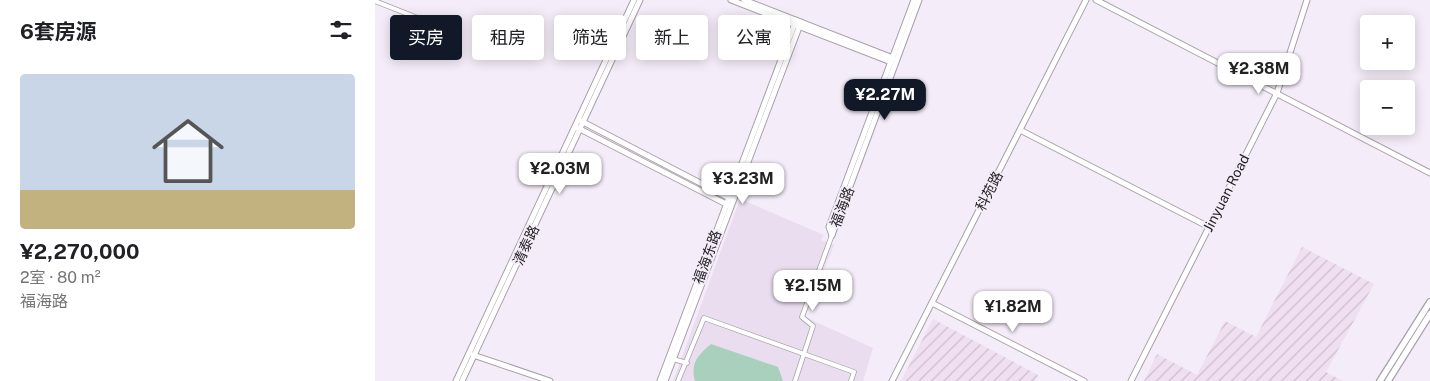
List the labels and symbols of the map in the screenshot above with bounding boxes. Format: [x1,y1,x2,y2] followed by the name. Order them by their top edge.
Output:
[1218,52,1300,95] pin: ¥2.38M
[844,78,926,121] pin: ¥2.27M
[519,152,601,195] pin: ¥2.03M
[1200,152,1252,234] street label: Jinyuan Road
[702,162,784,205] pin: ¥3.23M
[972,169,1006,213] street label: 科苑路
[827,185,857,229] street label: 福海路
[510,223,542,267] street label: 清泰路
[690,228,724,286] street label: 福海东路
[772,270,854,312] pin: ¥2.15M
[972,290,1054,333] pin: ¥1.82M

